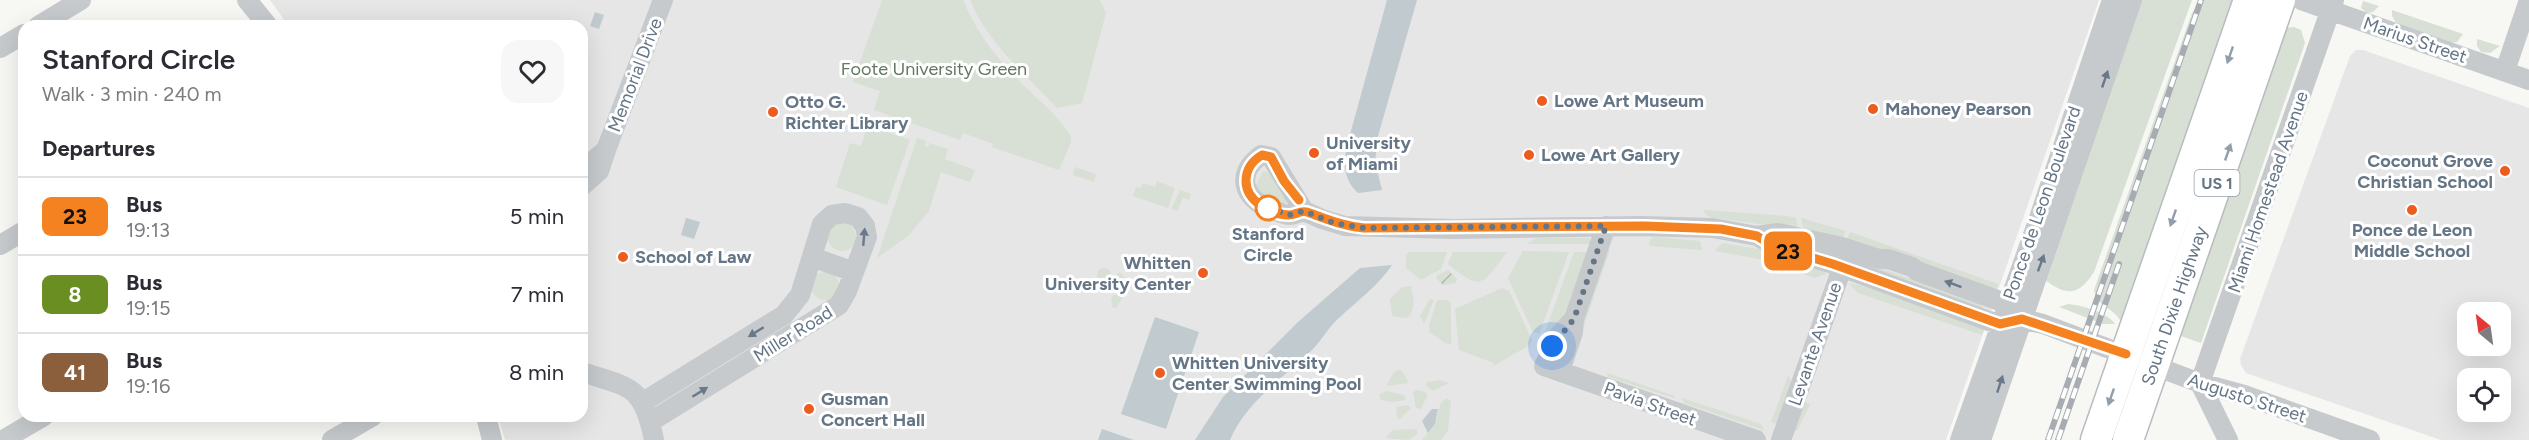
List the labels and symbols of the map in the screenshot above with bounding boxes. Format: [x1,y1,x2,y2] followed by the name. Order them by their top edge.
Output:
[2360,12,2470,68] street label: Marius Street
[603,15,667,135] street label: Memorial Drive
[2224,46,2234,64] one-way arrow
[841,58,1027,80] park label: Foote University Green
[2101,70,2110,88] one-way arrow
[2223,88,2313,296] street label: Miami Homestead Avenue
[1554,90,1704,112] place label: Lowe Art Museum
[785,91,909,134] place label: Otto G. Richter Library
[1535,94,1549,108] marker: Lowe Art Museum
[1885,98,2031,120] place label: Mahoney Pearson
[1866,102,1880,116] marker: Mahoney Pearson
[1998,103,2086,303] street label: Ponce de Leon Boulevard
[766,105,780,119] marker: Otto G. Richter Library
[1326,132,1411,175] place label: University of Miami
[2223,143,2233,161] one-way arrow
[1541,144,1681,166] place label: Lowe Art Gallery
[1307,146,1321,160] marker: University of Miami
[1522,148,1536,162] marker: Lowe Art Gallery
[2357,150,2493,193] place label: Coconut Grove Christian School
[2498,164,2512,178] marker: Coconut Grove Christian School
[2194,170,2240,196] road number: US 1
[1255,195,1281,221] marker: Stanford Circle
[2405,203,2419,217] marker: Ponce de Leon Middle School
[2168,209,2178,227] one-way arrow
[2352,219,2472,262] place label: Ponce de Leon Middle School
[1232,223,1304,266] place label: Stanford Circle
[2137,223,2212,388] street label: South Dixie Highway
[859,227,869,246] one-way arrow
[1761,232,1815,270] line badge: 23
[635,246,752,268] place label: School of Law
[616,250,630,264] marker: School of Law
[1045,252,1191,295] place label: Whitten University Center
[2036,254,2046,272] one-way arrow
[1196,266,1210,280] marker: Whitten University Center
[1784,279,1846,409] street label: Levante Avenue
[1943,279,1961,289] one-way arrow
[749,301,837,367] street label: Miller Road
[2457,302,2511,356] north arrow
[748,327,764,338] one-way arrow
[1537,331,1567,361] your location
[1172,352,1362,395] place label: Whitten University Center Swimming Pool
[1153,366,1167,380] marker: Whitten University Center Swimming Pool
[2185,368,2309,428] street label: Augusto Street
[1995,375,2005,393] one-way arrow
[1601,377,1699,431] street label: Pavia Street
[692,386,708,397] one-way arrow
[821,388,925,431] place label: Gusman Concert Hall
[2106,388,2116,406] one-way arrow
[802,402,816,416] marker: Gusman Concert Hall

